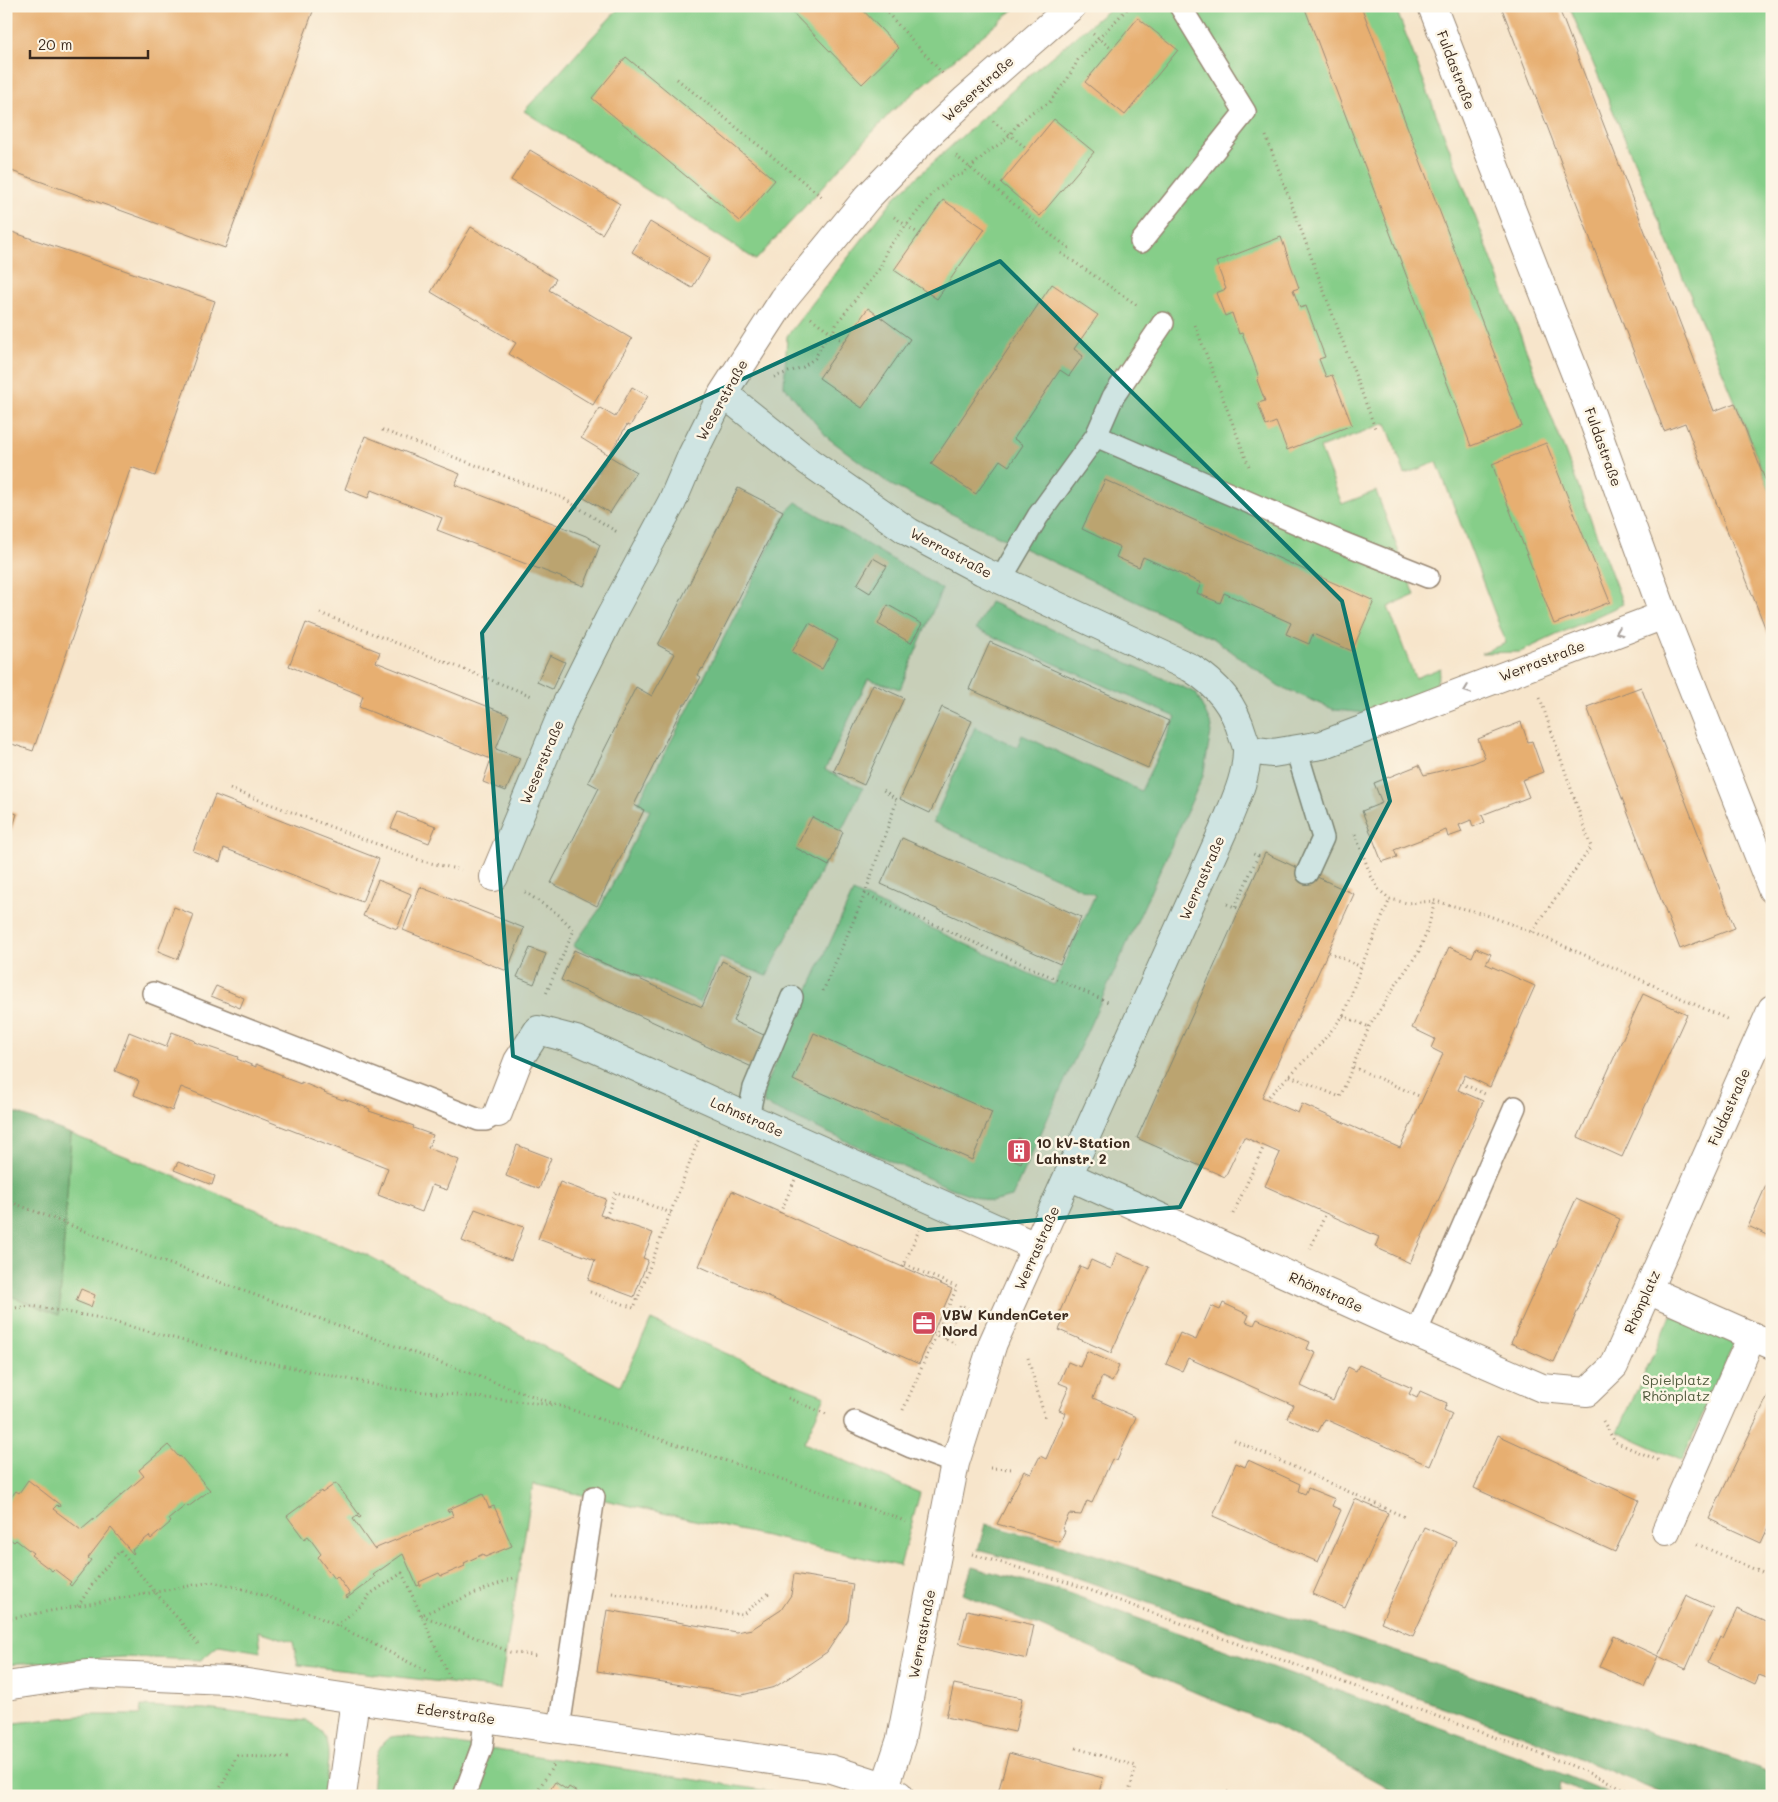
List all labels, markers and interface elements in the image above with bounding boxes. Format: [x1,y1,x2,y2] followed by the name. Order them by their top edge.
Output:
[30,28,148,60] scale bar
[1433,28,1480,112] street label: Fuldastraße
[38,34,72,54] text: 20 m
[938,52,1017,126] street label: Weserstraße
[692,356,752,444] street label: Weserstraße
[1580,405,1627,489] street label: Fuldastraße
[907,523,995,582] street label: Werrastraße
[1615,626,1624,636] one-way arrow
[1496,636,1587,686] street label: Werrastraße
[1463,684,1472,694] one-way arrow
[515,717,568,807] street label: Weserstraße
[1175,833,1229,923] street label: Werrastraße
[1703,1065,1754,1149] street label: Fuldastraße
[708,1092,787,1141] street label: Lahnstraße
[1036,1133,1130,1168] place label: 10 kV-Station Lahnstr. 2
[1006,1138,1032,1164] building icon: 10 kV-Station Lahnstr. 2
[1010,1203,1064,1293] street label: Werrastraße
[1286,1267,1366,1316] street label: Rhönstraße
[1619,1267,1664,1337] street label: Rhönplatz
[942,1305,1069,1340] place label: VBW KundenCeter Nord
[911,1310,937,1336] office icon: VBW KundenCeter Nord
[1642,1370,1710,1405] park label: Spielplatz Rhönplatz
[904,1588,939,1680] street label: Werrastraße
[416,1699,496,1728] street label: Ederstraße

